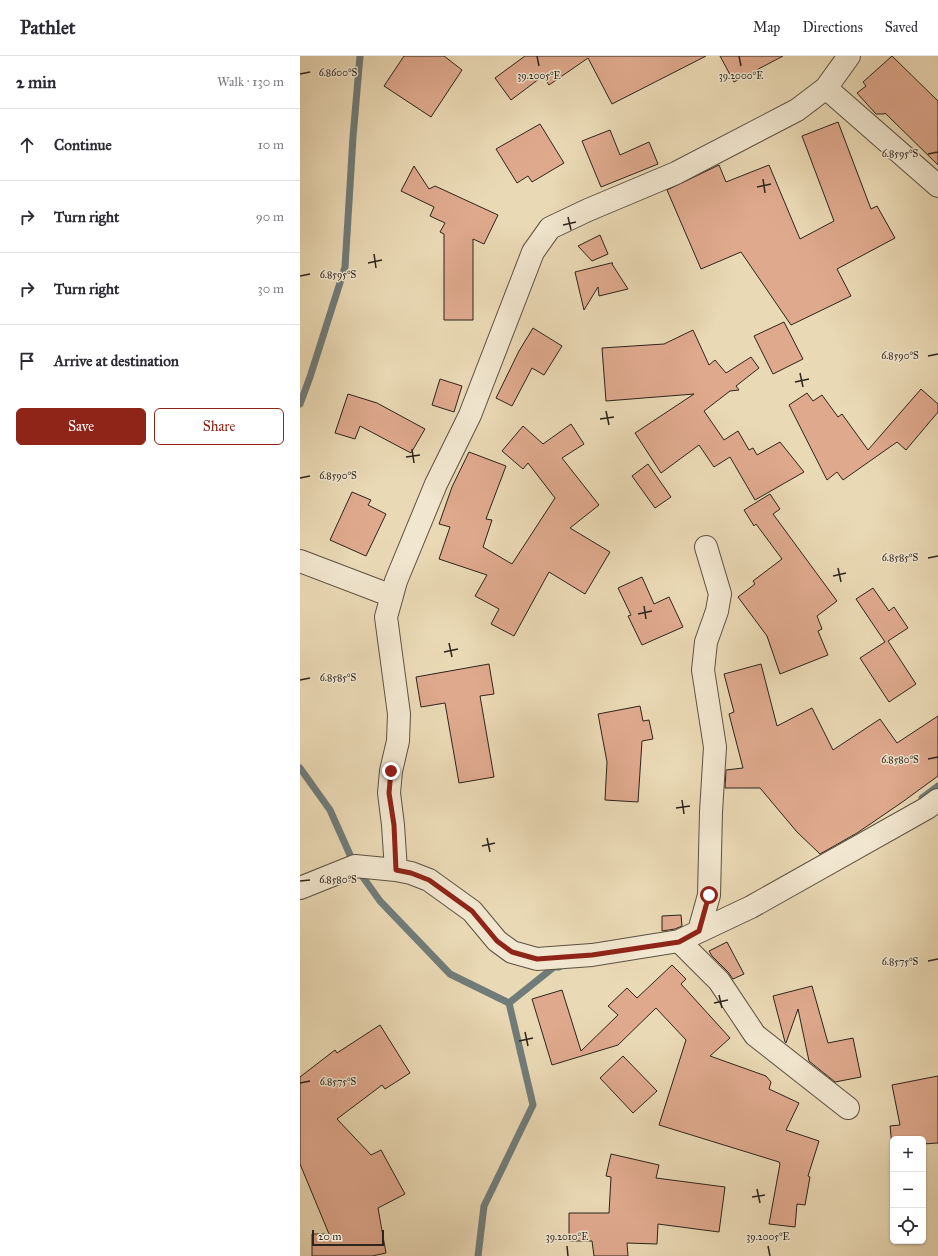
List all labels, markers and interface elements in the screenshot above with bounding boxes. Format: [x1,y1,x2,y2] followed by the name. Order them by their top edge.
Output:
[20,16,76,39] text: Pathlet
[753,19,780,36] text: Map
[802,19,863,36] text: Directions
[885,19,918,36] text: Saved
[319,67,358,79] text: 6.8600°S
[517,70,561,82] text: 39.2005°E
[719,70,763,82] text: 39.2000°E
[16,72,56,93] text: 2 min
[217,74,284,90] text: Walk · 130 m
[16,134,38,156] icon: ahead
[54,136,112,154] text: Continue
[258,137,284,153] text: 10 m
[882,148,919,160] text: 6.8595°S
[16,206,38,228] icon: right
[54,208,119,226] text: Turn right
[256,209,284,225] text: 90 m
[320,269,357,281] text: 6.8595°S
[16,278,38,300] icon: right
[54,280,119,298] text: Turn right
[258,281,284,297] text: 30 m
[16,350,38,372] icon: arrive
[881,350,919,362] text: 6.8590°S
[54,352,179,370] text: Arrive at destination
[16,408,146,445] button: Save
[154,408,284,445] button: Share
[319,470,357,482] text: 6.8590°S
[882,552,918,564] text: 6.8585°S
[320,672,356,684] text: 6.8585°S
[881,754,919,766] text: 6.8580°S
[382,762,400,780] route end
[319,874,357,886] text: 6.8580°S
[700,886,718,904] route start
[882,956,919,968] text: 6.8575°S
[320,1076,357,1088] text: 6.8575°S
[890,1136,926,1244] map controls
[890,1136,926,1172] button: +
[890,1172,926,1208] button: −
[890,1208,926,1244] button: locate
[312,1228,384,1247] scale bar
[318,1230,341,1243] text: 20 m
[546,1231,588,1243] text: 39.2010°E
[746,1231,790,1243] text: 39.2005°E

